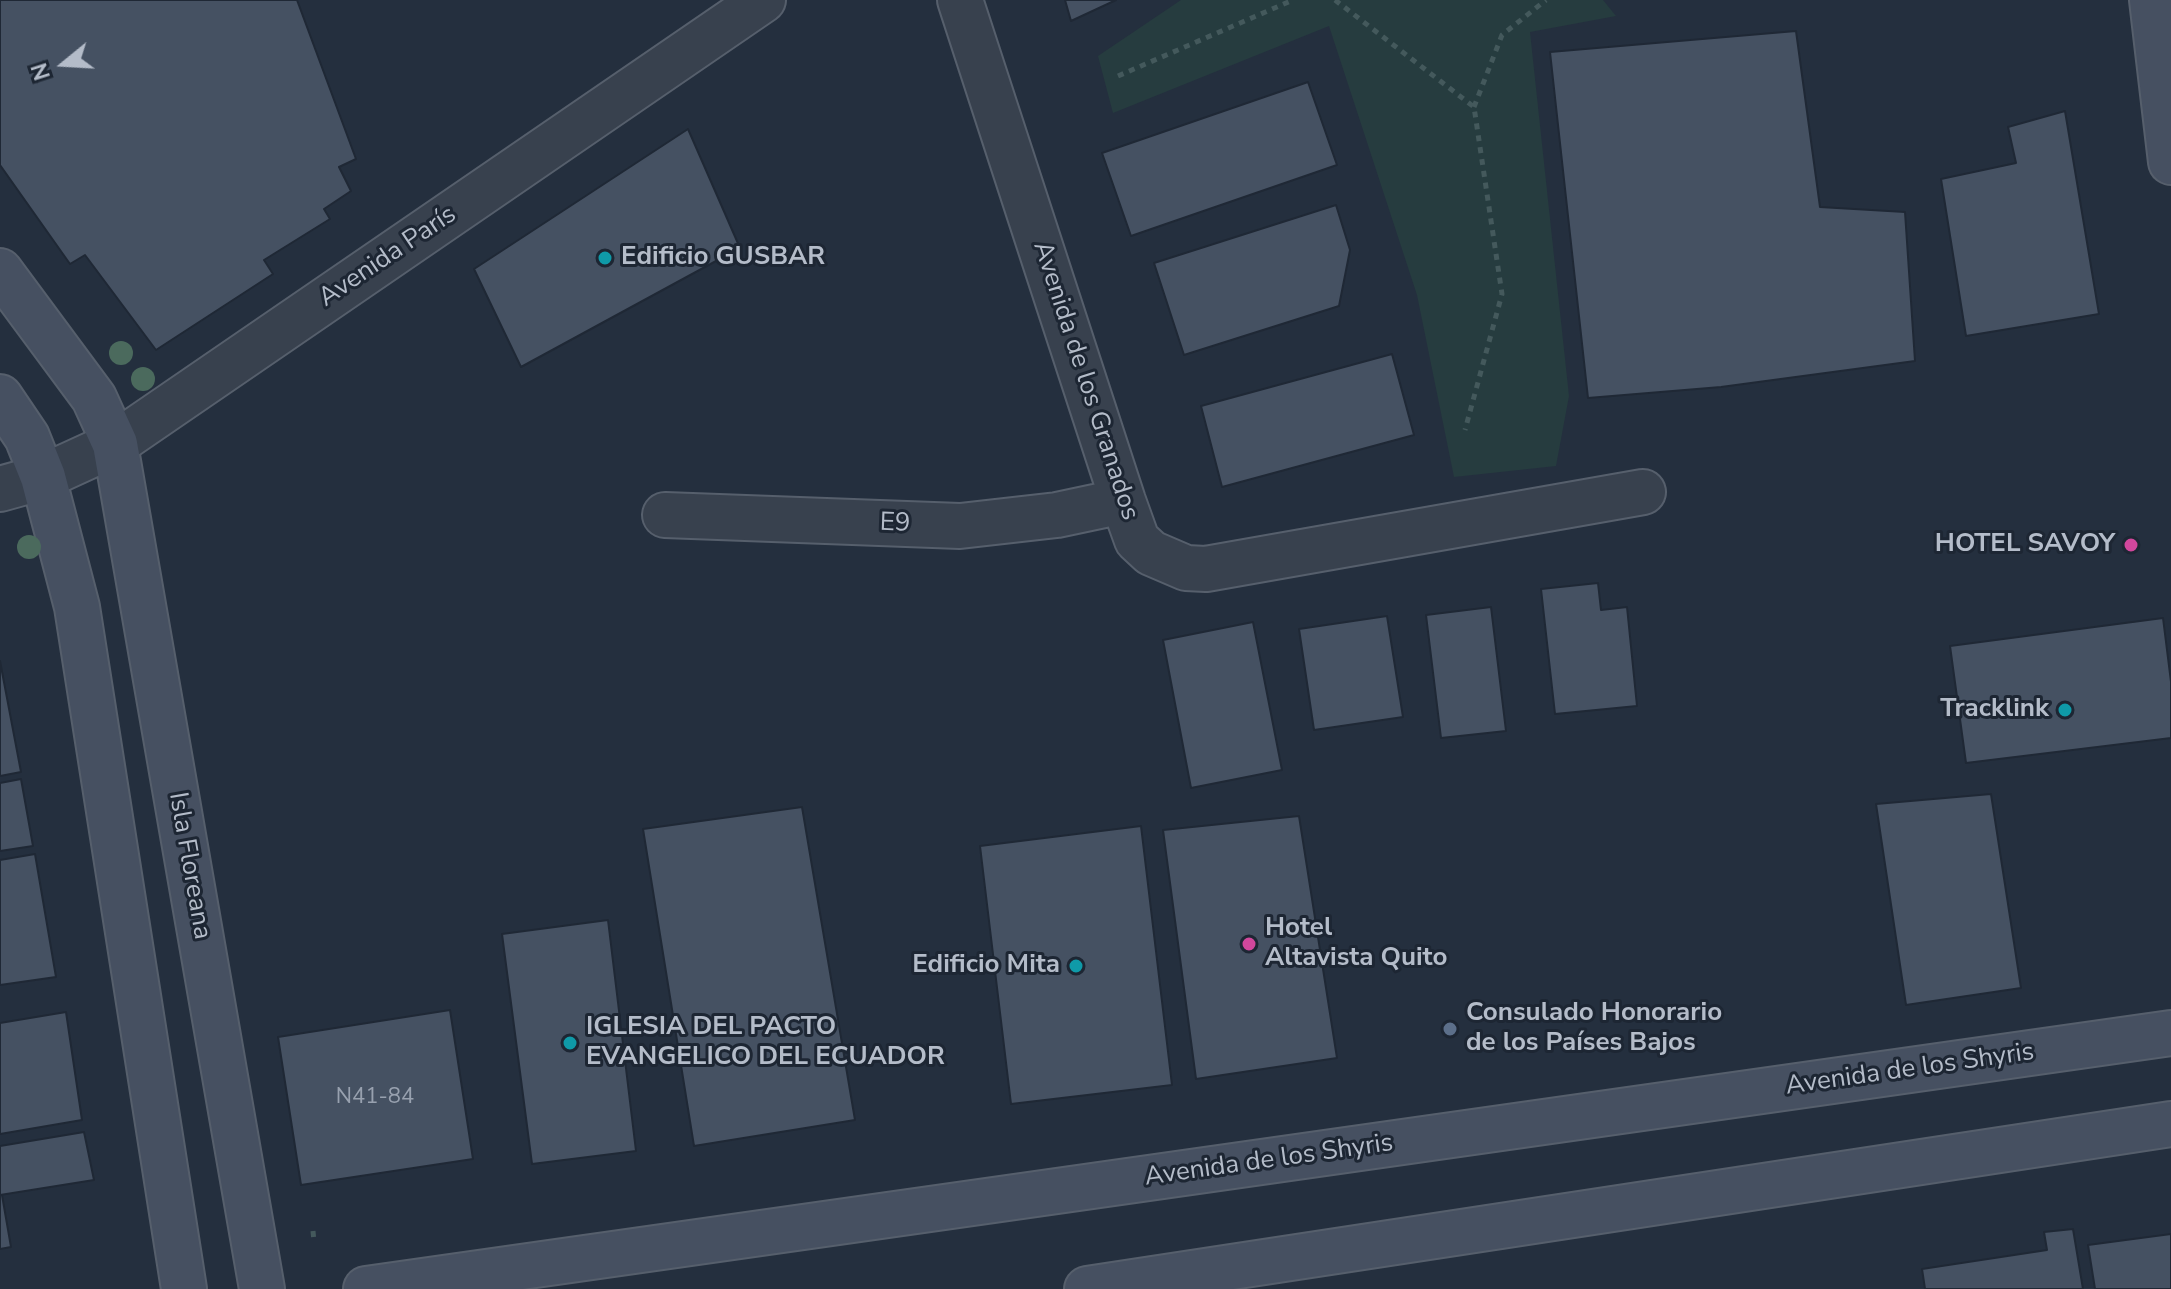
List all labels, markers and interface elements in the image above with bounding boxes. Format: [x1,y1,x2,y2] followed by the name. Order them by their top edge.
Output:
[24,24,104,104] north arrow
[24,59,58,84] text: N
[313,200,463,314] street label: Avenida París
[1025,238,1145,524] street label: Avenida de los Granados
[621,242,825,274] place label: Edificio GUSBAR
[596,249,614,267] marker: Edificio GUSBAR
[879,508,911,540] street label: E9
[1935,529,2115,561] place label: HOTEL SAVOY
[2122,536,2140,554] marker: HOTEL SAVOY
[1940,694,2049,726] place label: Tracklink
[2056,701,2074,719] marker: Tracklink
[161,790,217,942] street label: Isla Floreana
[1265,913,1447,974] place label: Hotel Altavista Quito
[1240,935,1258,953] marker: Hotel Altavista Quito
[912,950,1060,982] place label: Edificio Mita
[1067,957,1085,975] marker: Edificio Mita
[1466,998,1722,1060] place label: Consulado Honorario de los Países Bajos
[586,1012,945,1074] place label: IGLESIA DEL PACTO EVANGELICO DEL ECUADOR
[1441,1020,1459,1038] marker: Consulado Honorario de los Países Bajos
[561,1034,579,1052] marker: IGLESIA DEL PACTO EVANGELICO DEL ECUADOR
[1784,1037,2036,1103] street label: Avenida de los Shyris
[336,1085,414,1111] house number: N41-84
[1143,1128,1395,1194] street label: Avenida de los Shyris

